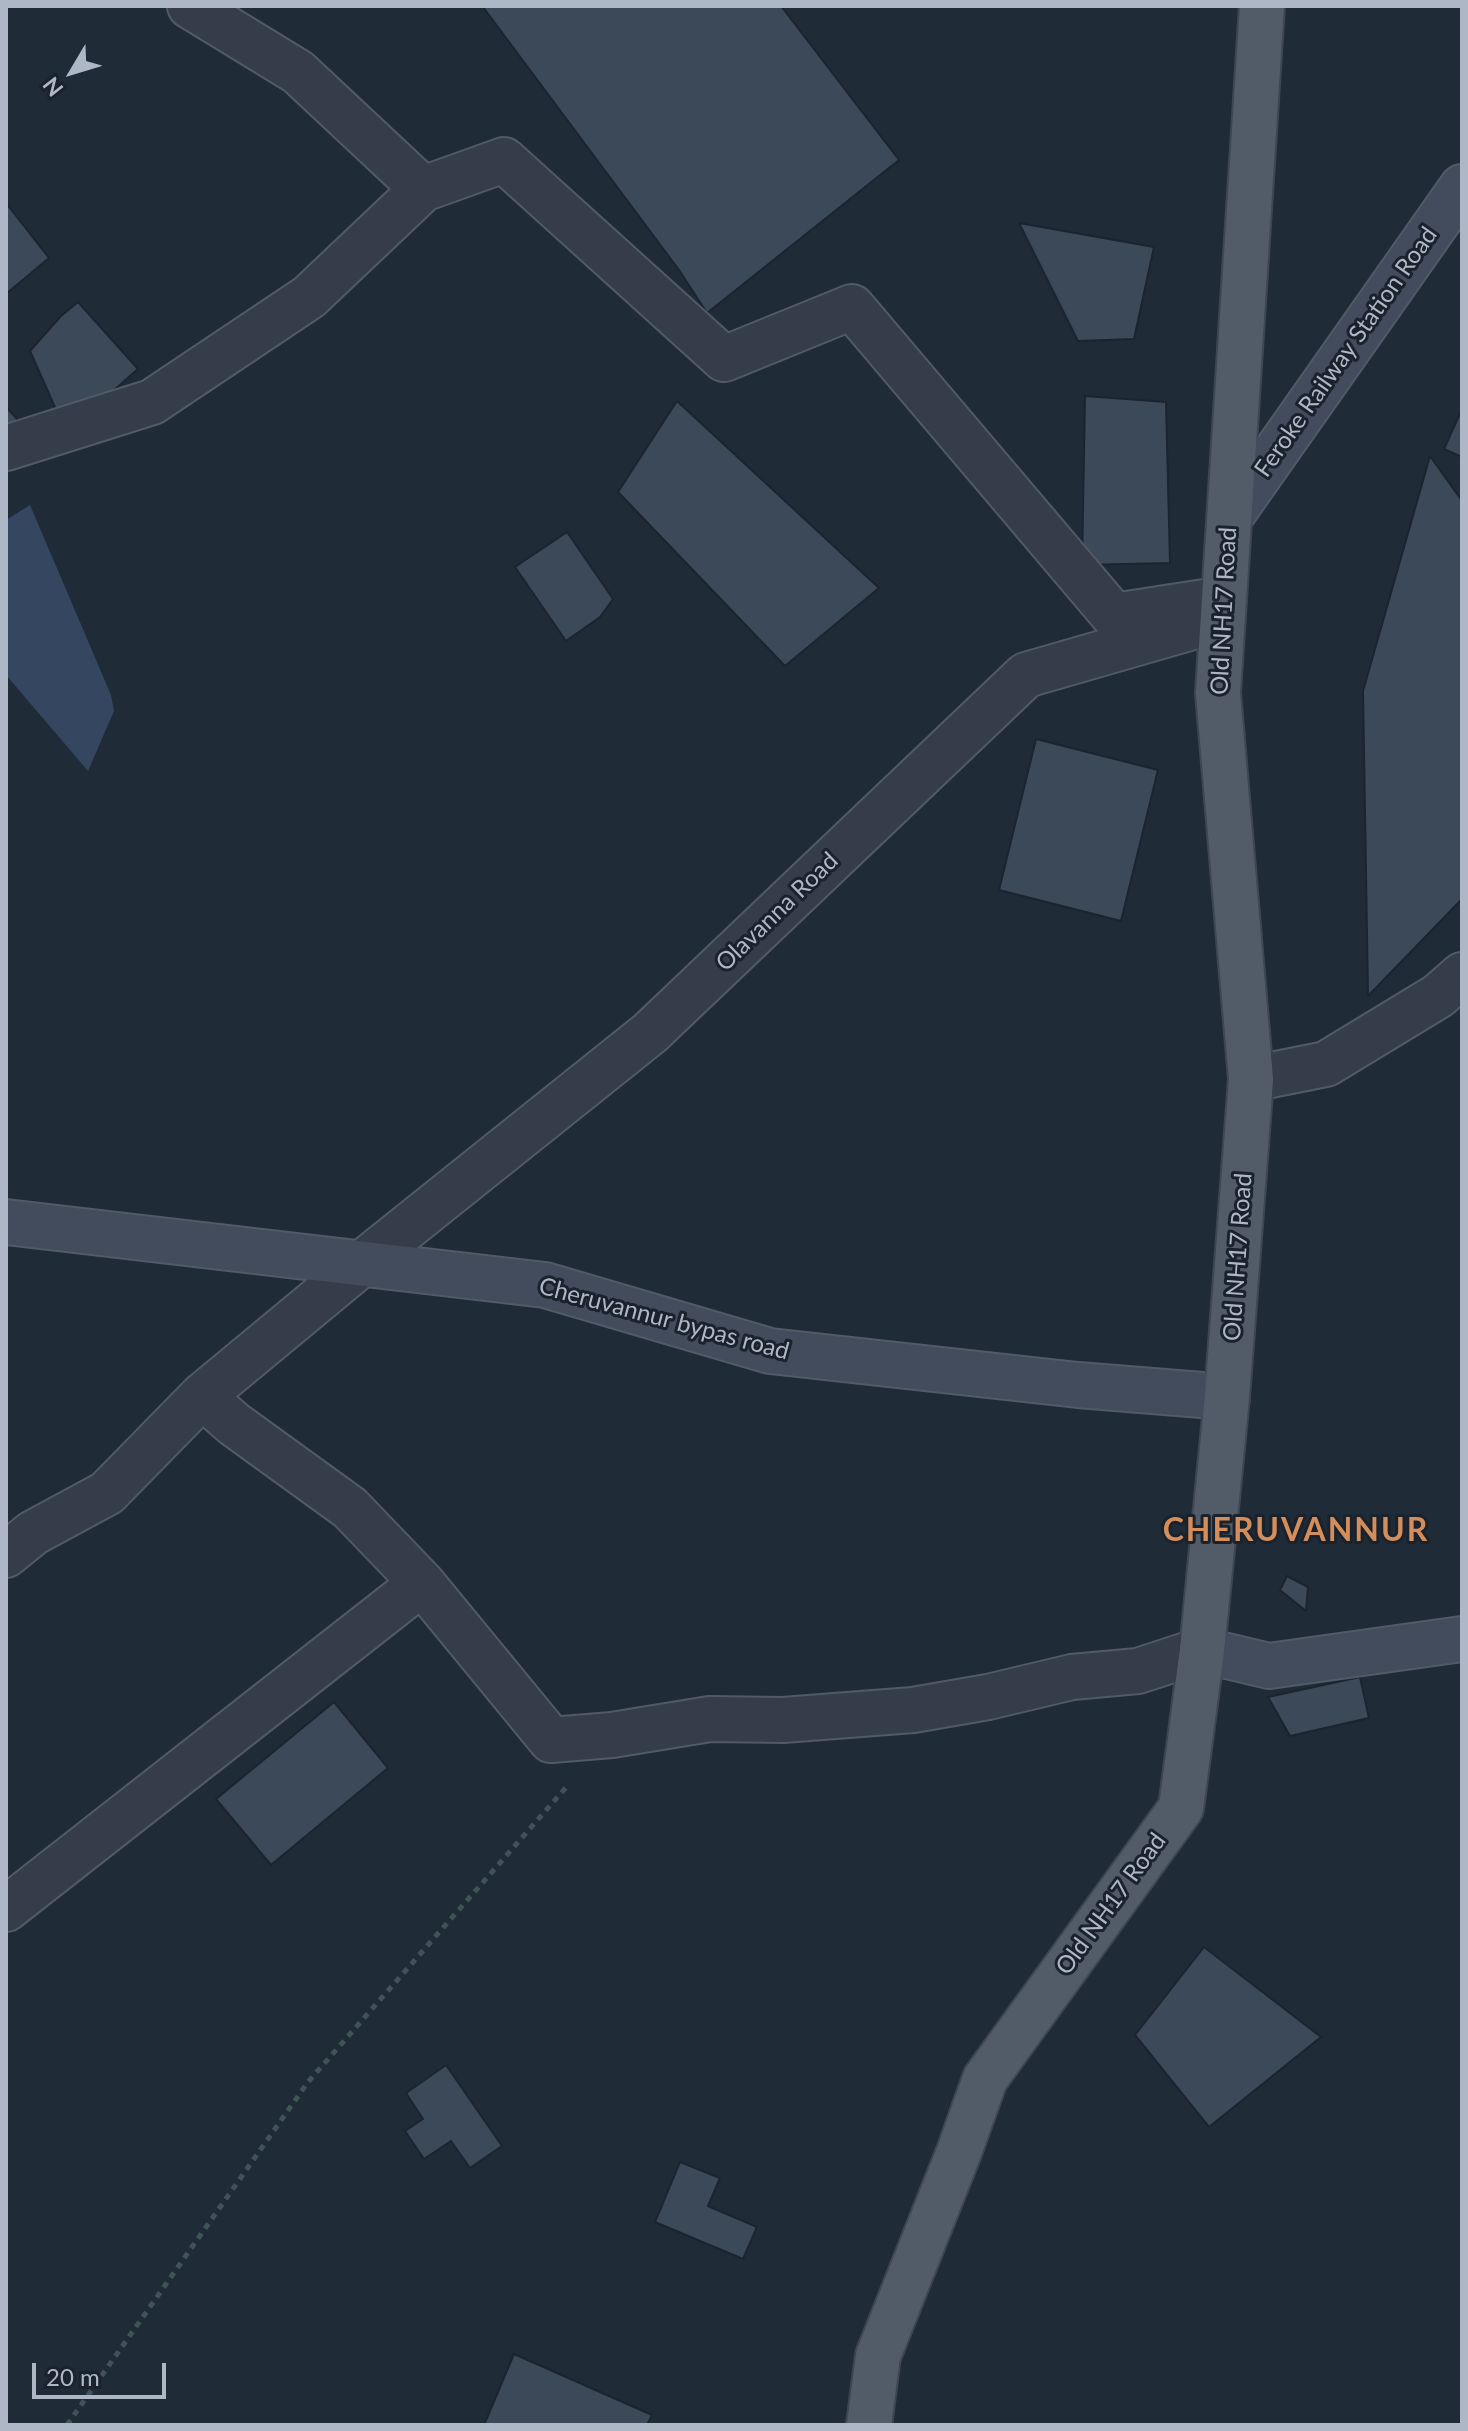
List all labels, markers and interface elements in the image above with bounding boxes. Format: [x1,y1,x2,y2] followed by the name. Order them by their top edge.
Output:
[32,32,112,112] north arrow
[37,72,69,102] text: N
[1249,221,1443,483] street label: Feroke Railway Station Road
[1205,526,1243,696] street label: Old NH17 Road
[710,847,844,977] street label: Olavanna Road
[1218,1172,1258,1342] street label: Old NH17 Road
[536,1272,792,1366] street label: Cheruvannur bypas road
[1163,1512,1429,1550] district label: CHERUVANNUR
[1050,1828,1172,1980] street label: Old NH17 Road
[36,2347,170,2397] scale bar
[46,2362,100,2391] text: 20 m

